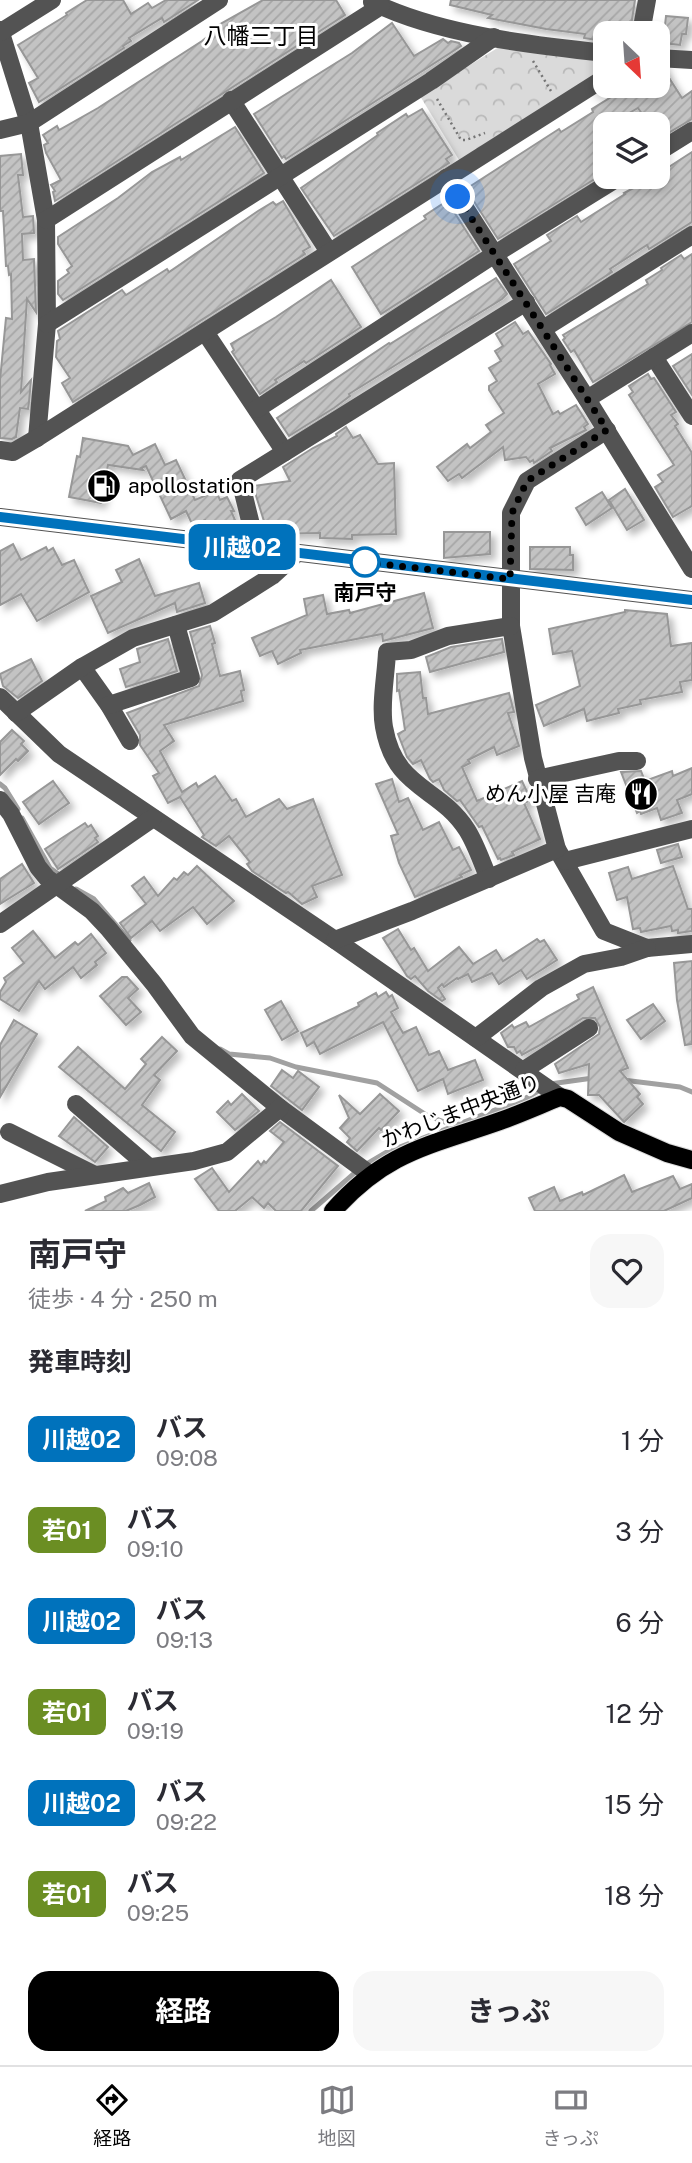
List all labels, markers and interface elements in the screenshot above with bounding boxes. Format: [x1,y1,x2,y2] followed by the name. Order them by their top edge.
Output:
[593,21,670,98] north arrow
[593,21,670,189] map controls
[204,22,319,49] district label: 八幡三丁目
[593,112,670,189] button: layers
[440,179,475,214] your location
[85,467,123,505] fuel station icon: apollostation
[128,473,255,498] place label: apollostation
[193,524,291,570] line badge: 川越02
[203,533,281,561] text: 川越02
[350,547,380,577] marker: 南戸守
[334,580,397,605] place label: 南戸守
[622,775,660,813] restaurant icon: めん小屋 吉庵
[485,781,616,806] place label: めん小屋 吉庵
[378,1069,544,1152] street label: かわじま中央通り
[590,1234,664,1308] button: heart
[28,1235,127,1273] text: 南戸守
[28,1285,218,1312] text: 徒歩 · 4 分 · 250 m
[28,1346,132,1377] text: 発車時刻
[156,1412,208,1443] text: バス
[42,1425,121,1453] text: 川越02
[621,1425,664,1456] text: 1 分
[156,1444,218,1471] text: 09:08
[127,1503,179,1534] text: バス
[42,1516,92,1544] text: 若01
[615,1516,664,1547] text: 3 分
[127,1535,184,1562] text: 09:10
[156,1594,208,1625] text: バス
[42,1607,121,1635] text: 川越02
[615,1607,664,1638] text: 6 分
[156,1626,213,1653] text: 09:13
[127,1685,179,1716] text: バス
[42,1698,92,1726] text: 若01
[606,1698,664,1729] text: 12 分
[127,1717,184,1744] text: 09:19
[156,1776,208,1807] text: バス
[42,1789,121,1817] text: 川越02
[604,1789,664,1820] text: 15 分
[156,1808,217,1835] text: 09:22
[127,1867,179,1898] text: バス
[42,1880,92,1908] text: 若01
[604,1880,664,1911] text: 18 分
[127,1899,189,1926] text: 09:25
[28,1971,339,2051] button: 経路
[353,1971,664,2051] button: きっぷ
[93,2081,131,2150] tab: 経路
[318,2081,356,2150] tab: 地図
[542,2081,599,2150] tab: きっぷ

